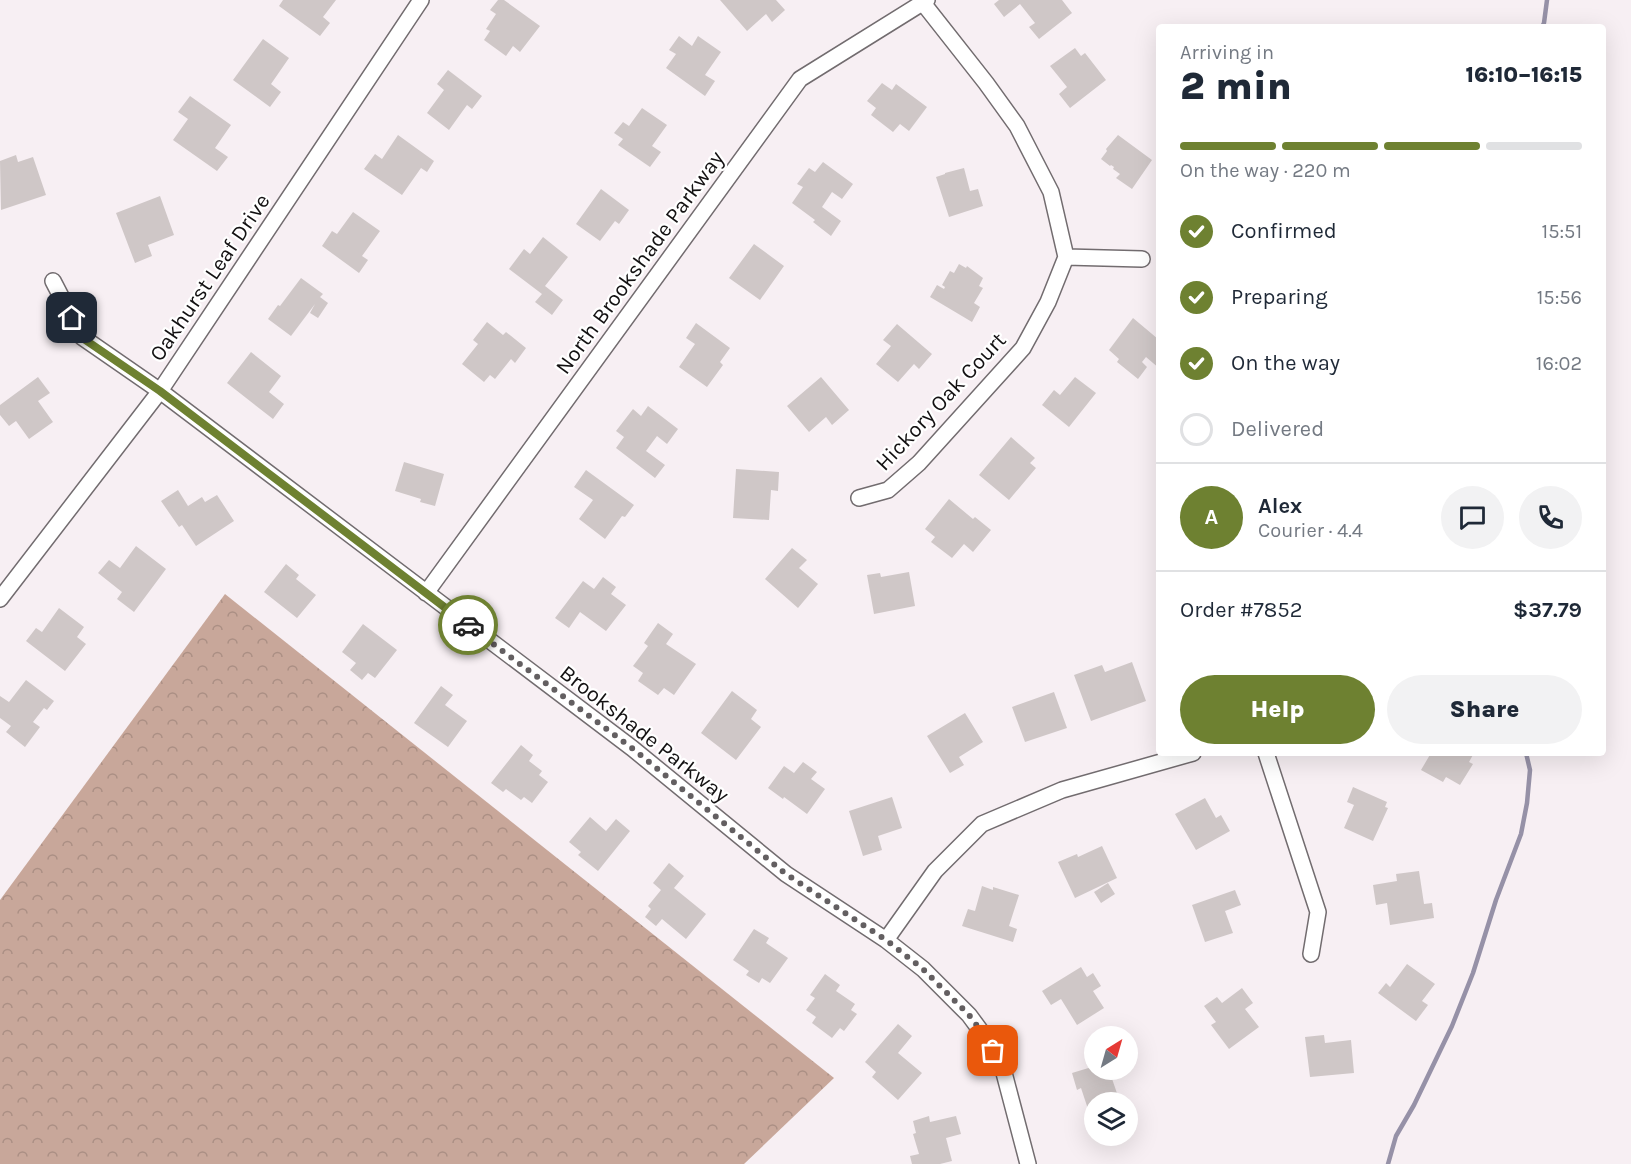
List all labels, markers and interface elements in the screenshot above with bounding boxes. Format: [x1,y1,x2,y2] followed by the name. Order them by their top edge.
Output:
[1180,41,1274,64] text: Arriving in
[1465,62,1582,88] text: 16:10–16:15
[1180,63,1292,109] text: 2 min
[550,146,729,379] street label: North Brookshade Parkway
[1180,159,1351,182] text: On the way · 220 m
[144,189,275,366] street label: Oakhurst Leaf Drive
[1180,215,1213,248] icon: check
[1231,218,1337,244] text: Confirmed
[1542,220,1582,243] text: 15:51
[1180,281,1213,314] icon: check
[1231,284,1328,310] text: Preparing
[1537,286,1582,309] text: 15:56
[46,292,97,343] pin
[55,301,88,334] icon: home
[870,327,1011,476] street label: Hickory Oak Court
[1180,347,1213,380] icon: check
[1231,350,1340,376] text: On the way
[1536,352,1582,375] text: 16:02
[1231,416,1324,442] text: Delivered
[1441,486,1504,549] button: chat
[1519,486,1582,549] button: phone
[1258,493,1302,519] text: Alex
[1205,504,1218,530] text: A
[1258,519,1363,542] text: Courier · 4.4
[438,595,498,655] courier
[1180,597,1302,623] text: Order #7852
[1513,597,1582,623] text: $37.79
[452,609,485,642] icon: car
[555,660,734,808] street label: Brookshade Parkway
[1180,675,1375,744] button: Help
[1387,675,1582,744] button: Share
[967,1025,1018,1076] pin
[1084,1026,1138,1080] north arrow
[1084,1026,1138,1146] map controls
[976,1034,1009,1067] icon: bag
[1084,1092,1138,1146] button: layers

